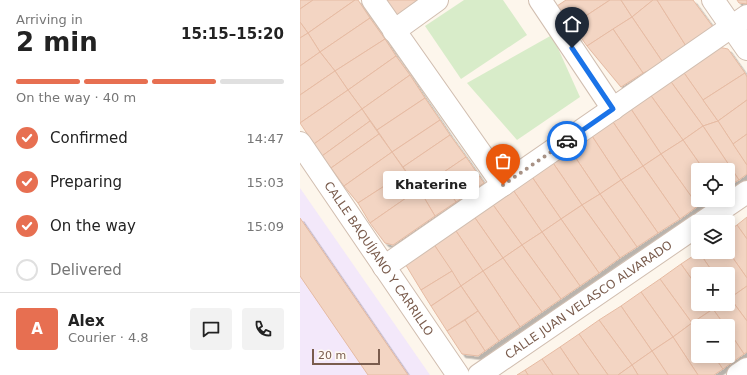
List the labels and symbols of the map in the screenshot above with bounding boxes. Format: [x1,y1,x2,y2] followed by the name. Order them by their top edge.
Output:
[555,7.0,589,48] pin
[547,121,587,161] courier
[486,144,520,185] pin
[383,171,479,199] callout: Khaterine
[321,179,436,339] street label: CALLE BAQUÍJANO Y CARRILLO
[503,238,675,362] street label: CALLE JUAN VELASCO ALVARADO
[312,347,380,366] scale bar

